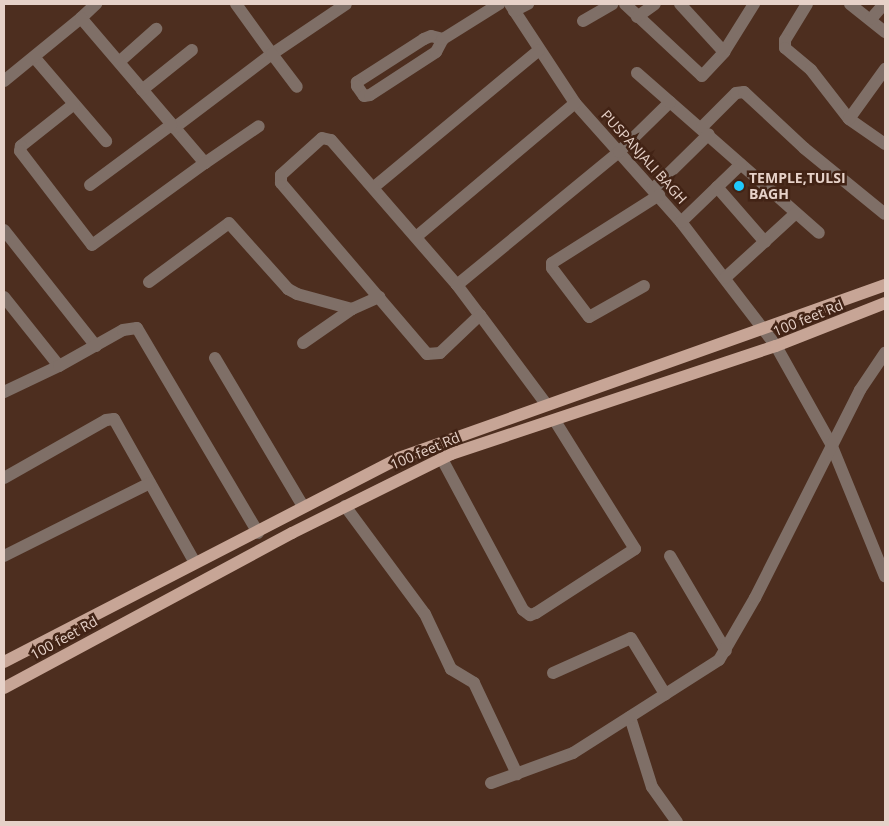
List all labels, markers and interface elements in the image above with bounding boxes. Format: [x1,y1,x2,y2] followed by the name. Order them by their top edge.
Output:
[598,107,690,207] street label: PUSPANJALI BAGH
[749,170,846,202] place label: TEMPLE,TULSI BAGH
[733,180,745,192] marker: TEMPLE,TULSI BAGH
[771,296,845,340] street label: 100 feet Rd
[388,429,462,473] street label: 100 feet Rd
[28,613,100,663] street label: 100 feet Rd

